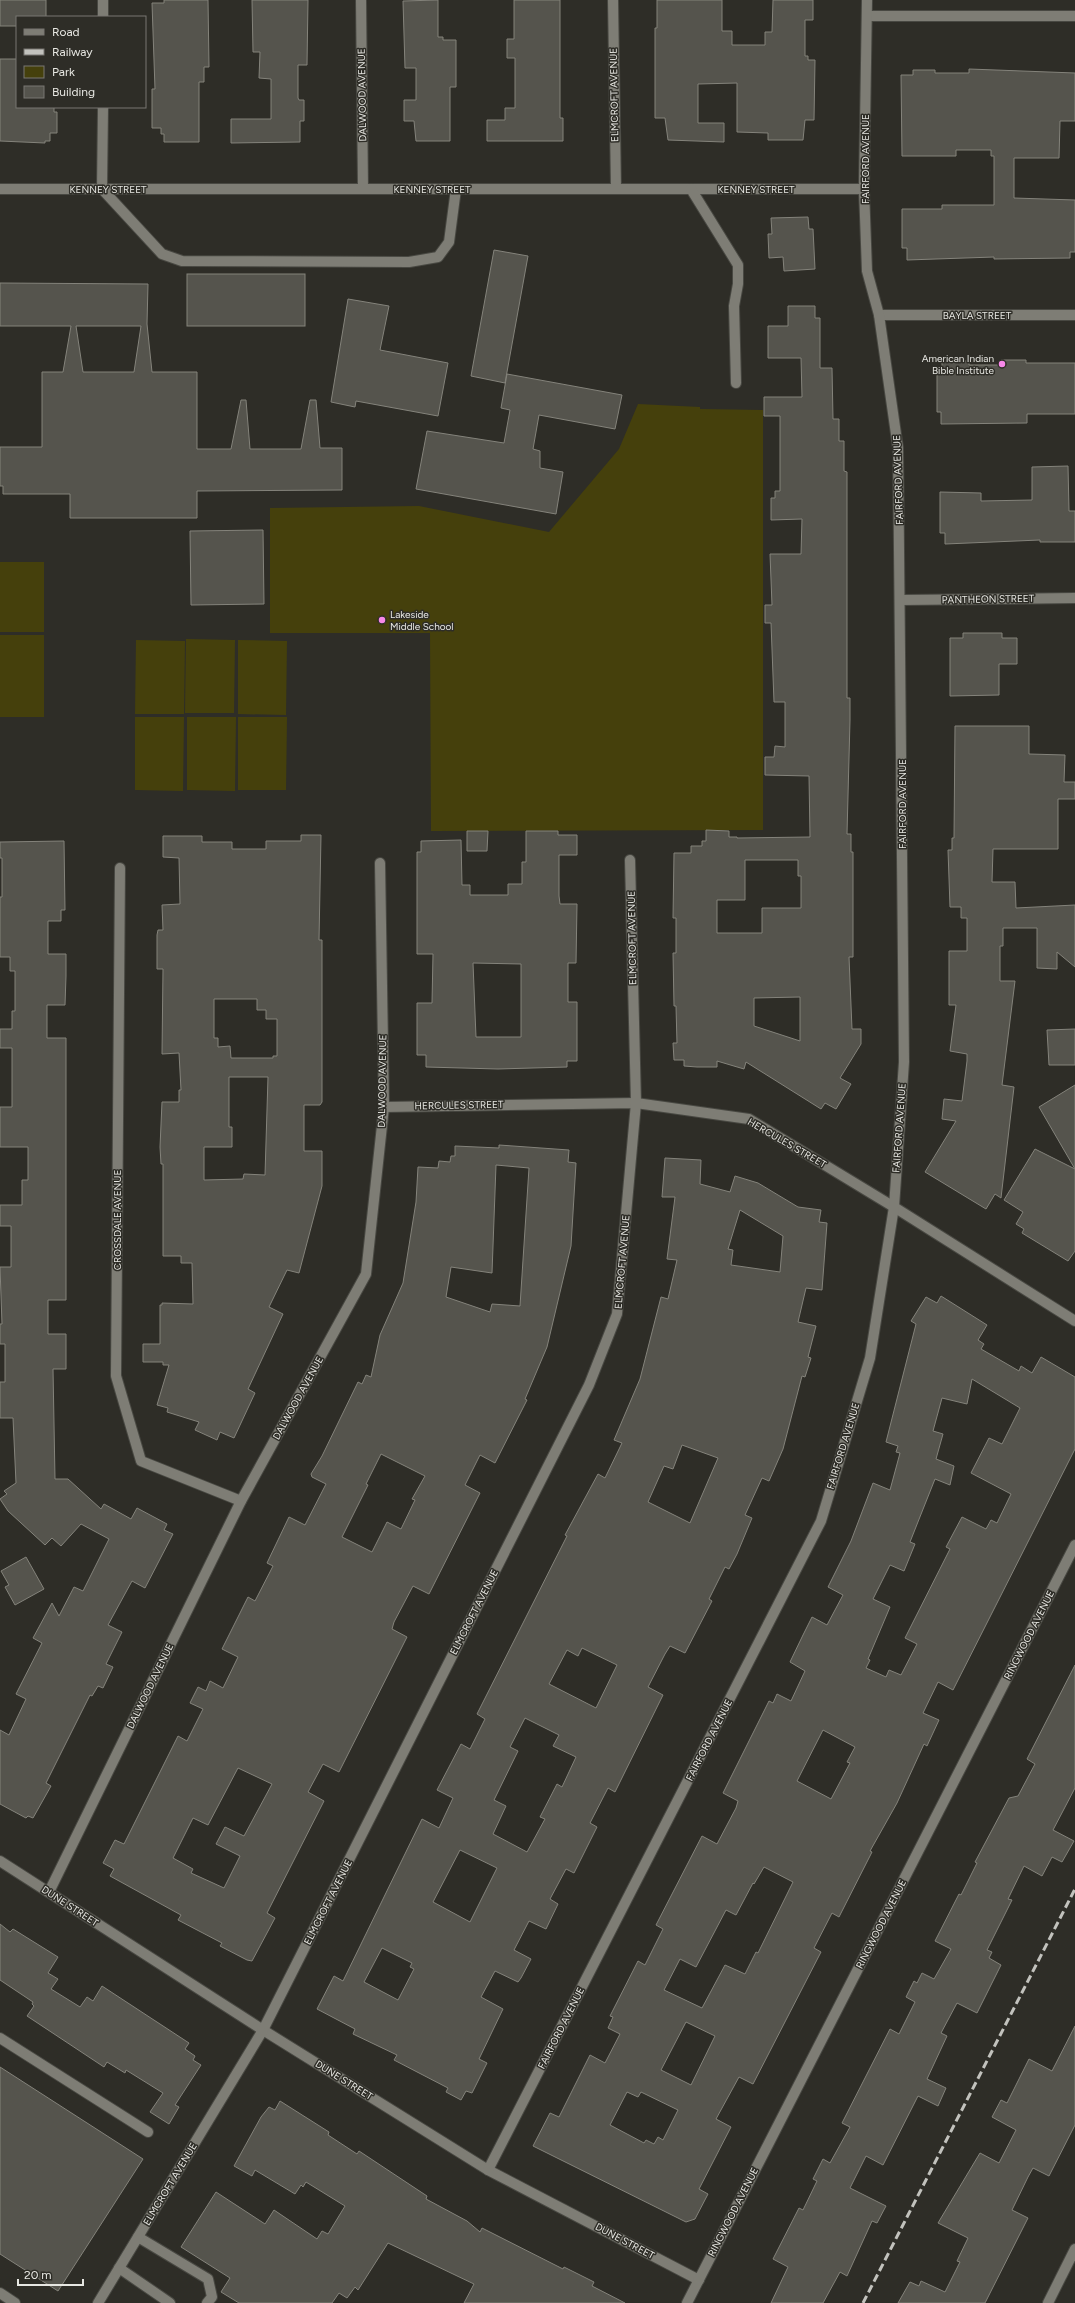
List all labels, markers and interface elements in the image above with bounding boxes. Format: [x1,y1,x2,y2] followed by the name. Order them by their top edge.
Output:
[16,16,146,108] legend
[52,25,80,39] text: Road
[52,45,93,59] text: Railway
[355,48,369,142] street label: DALWOOD AVENUE
[607,48,621,142] street label: ELMCROFT AVENUE
[52,65,75,79] text: Park
[52,85,95,99] text: Building
[859,114,872,204] street label: FAIRFORD AVENUE
[69,183,147,196] street label: KENNEY STREET
[393,183,471,196] street label: KENNEY STREET
[717,183,795,196] street label: KENNEY STREET
[943,309,1012,322] street label: BAYLA STREET
[922,352,995,377] place label: American Indian Bible Institute
[997,359,1007,369] marker: American Indian Bible Institute
[890,435,906,525] street label: FAIRFORD AVENUE
[942,592,1035,606] street label: PANTHEON STREET
[390,608,454,633] place label: Lakeside Middle School
[377,615,387,625] marker: Lakeside Middle School
[896,759,909,849] street label: FAIRFORD AVENUE
[625,891,639,985] street label: ELMCROFT AVENUE
[375,1034,389,1128] street label: DALWOOD AVENUE
[889,1083,909,1173] street label: FAIRFORD AVENUE
[414,1098,504,1112] street label: HERCULES STREET
[745,1115,829,1171] street label: HERCULES STREET
[111,1170,124,1270] street label: CROSSDALE AVENUE
[611,1214,633,1309] street label: ELMCROFT AVENUE
[270,1354,326,1442] street label: DALWOOD AVENUE
[824,1401,862,1491] street label: FAIRFORD AVENUE
[447,1567,501,1657] street label: ELMCROFT AVENUE
[1001,1588,1057,1682] street label: RINGWOOD AVENUE
[124,1641,176,1731] street label: DALWOOD AVENUE
[683,1697,735,1783] street label: FAIRFORD AVENUE
[301,1857,355,1947] street label: ELMCROFT AVENUE
[853,1877,909,1971] street label: RINGWOOD AVENUE
[39,1883,101,1930] street label: DUNE STREET
[535,1985,587,2071] street label: FAIRFORD AVENUE
[313,2057,376,2103] street label: DUNE STREET
[140,2140,200,2228] street label: ELMCROFT AVENUE
[705,2165,761,2259] street label: RINGWOOD AVENUE
[593,2220,657,2262] street label: DUNE STREET
[18,2261,83,2287] scale bar
[24,2268,52,2282] text: 20 m

